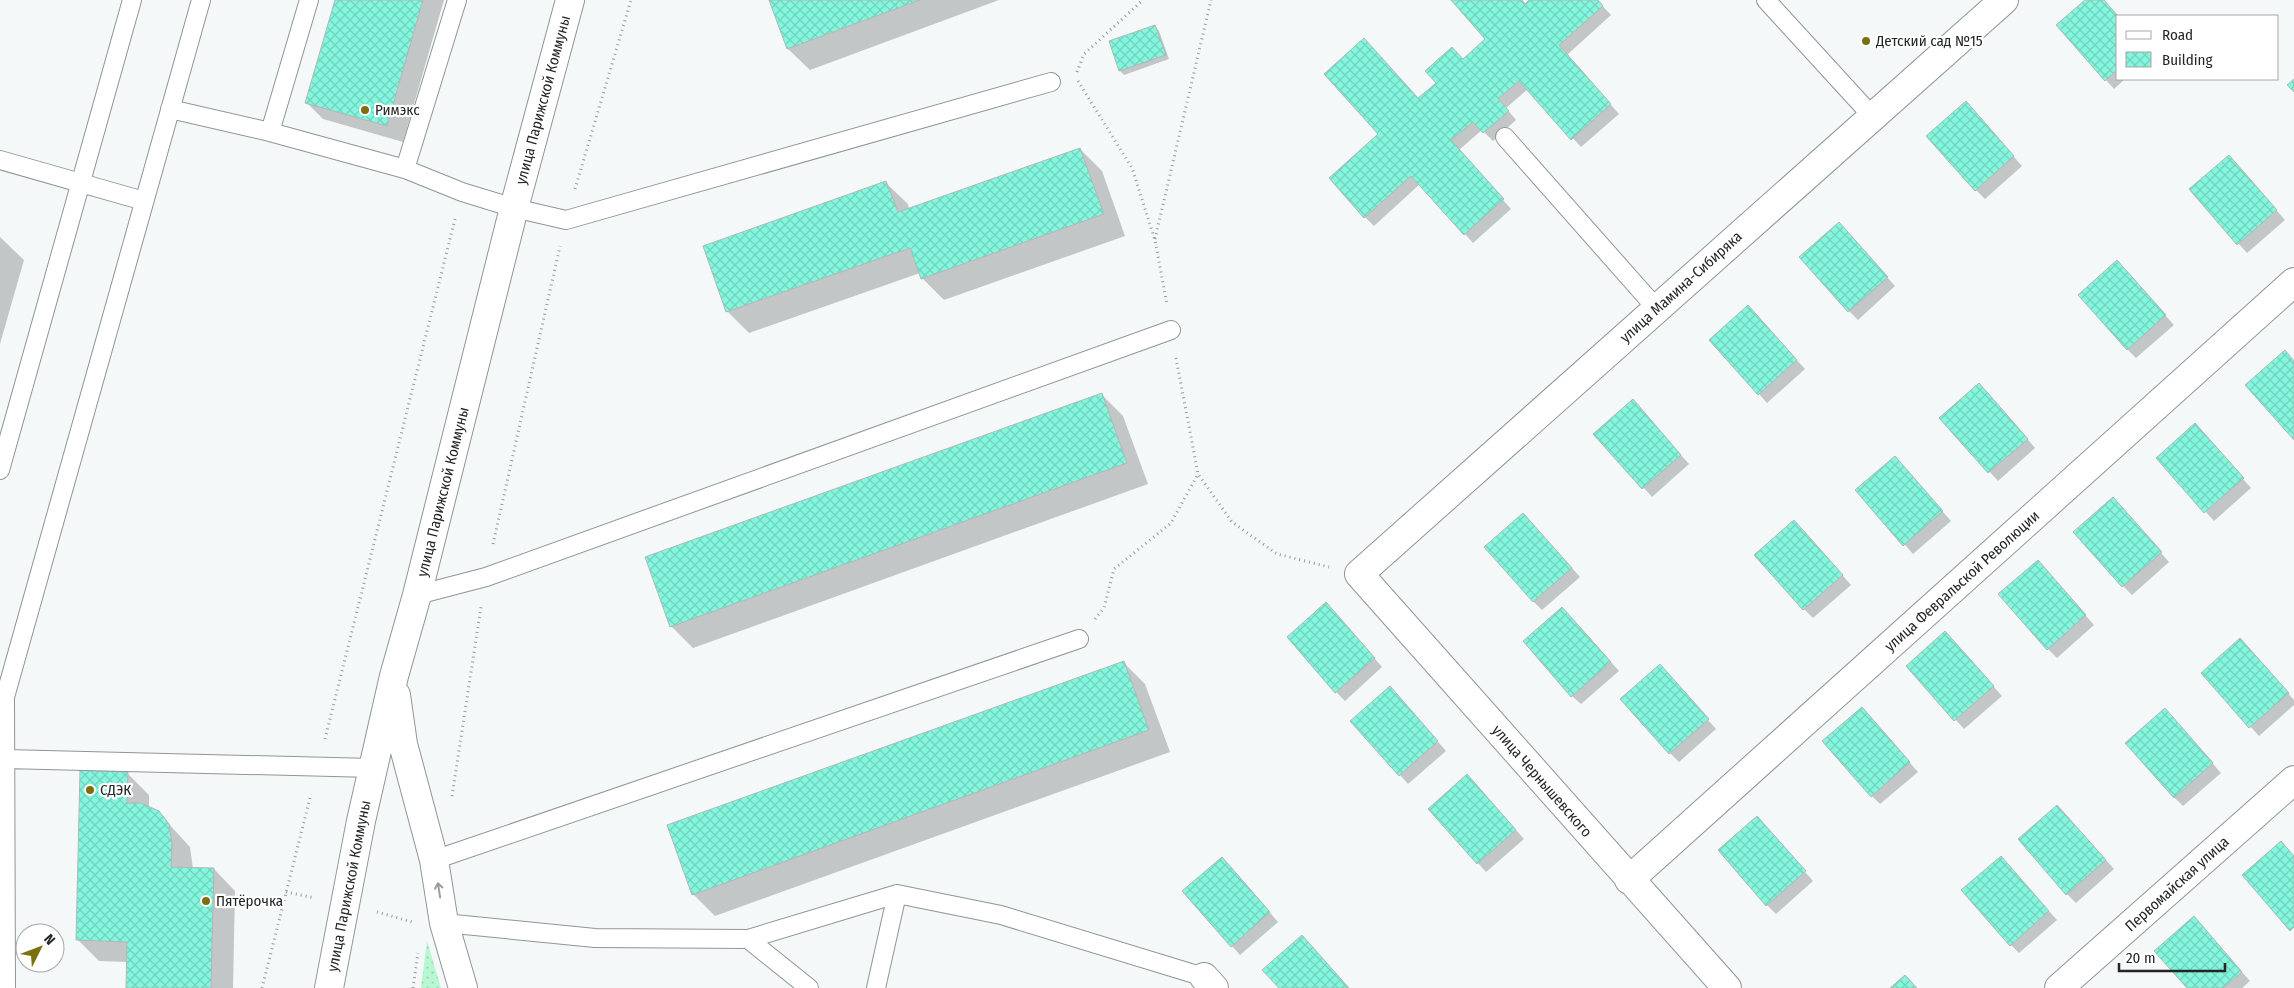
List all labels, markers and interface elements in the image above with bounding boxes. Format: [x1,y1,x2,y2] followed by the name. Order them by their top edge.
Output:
[512,13,574,187] street label: улица Парижской Коммуны
[2116,15,2279,80] legend
[2162,26,2193,44] text: Road
[1875,32,1983,50] place label: Детский сад №15
[1860,35,1872,47] marker: Детский сад №15
[2162,51,2213,69] text: Building
[375,101,420,119] place label: Римэкс
[359,104,371,116] marker: Римэкс
[1616,228,1746,346] street label: улица Мамина-Сибиряка
[413,405,473,579] street label: улица Парижской Коммуны
[1881,507,2043,655] street label: улица Февральской Революции
[1488,721,1596,841] street label: улица Чернышевского
[100,781,131,799] place label: СДЭК
[84,784,96,796] marker: СДЭК
[324,799,374,973] street label: улица Парижской Коммуны
[2121,833,2233,935] street label: Первомайская улица
[433,882,443,898] one-way arrow
[216,892,283,910] place label: Пятёрочка
[200,895,212,907] marker: Пятёрочка
[15,923,65,973] north arrow
[40,931,58,948] text: N
[2119,940,2225,972] scale bar
[2126,949,2156,967] text: 20 m

